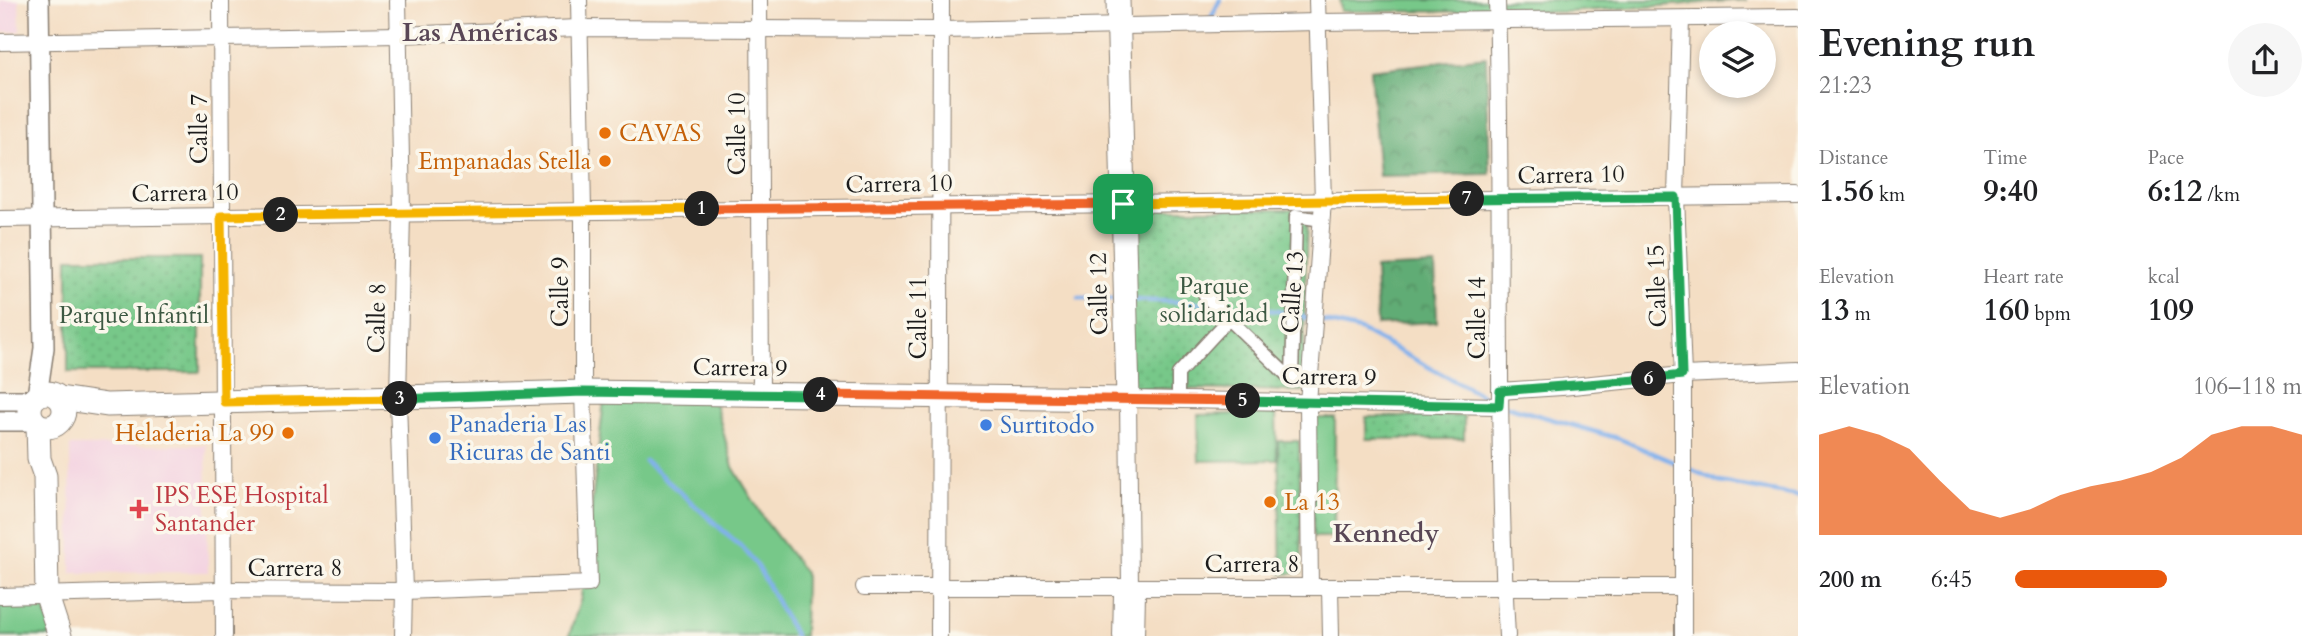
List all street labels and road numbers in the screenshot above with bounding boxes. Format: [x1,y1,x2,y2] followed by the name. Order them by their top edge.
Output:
[721,93,754,175] street label: Calle 10
[183,94,216,164] street label: Calle 7
[1517,158,1625,192] street label: Carrera 10
[845,167,953,201] street label: Carrera 10
[131,176,239,210] street label: Carrera 10
[1639,244,1675,328] street label: Calle 15
[1274,250,1312,334] street label: Calle 13
[1082,252,1116,336] street label: Calle 12
[544,257,577,327] street label: Calle 9
[902,277,935,359] street label: Calle 11
[1461,277,1494,359] street label: Calle 14
[360,282,394,354] street label: Calle 8
[692,351,788,385] street label: Carrera 9
[1281,360,1377,394] street label: Carrera 9
[1205,548,1300,581] street label: Carrera 8
[248,552,343,585] street label: Carrera 8

